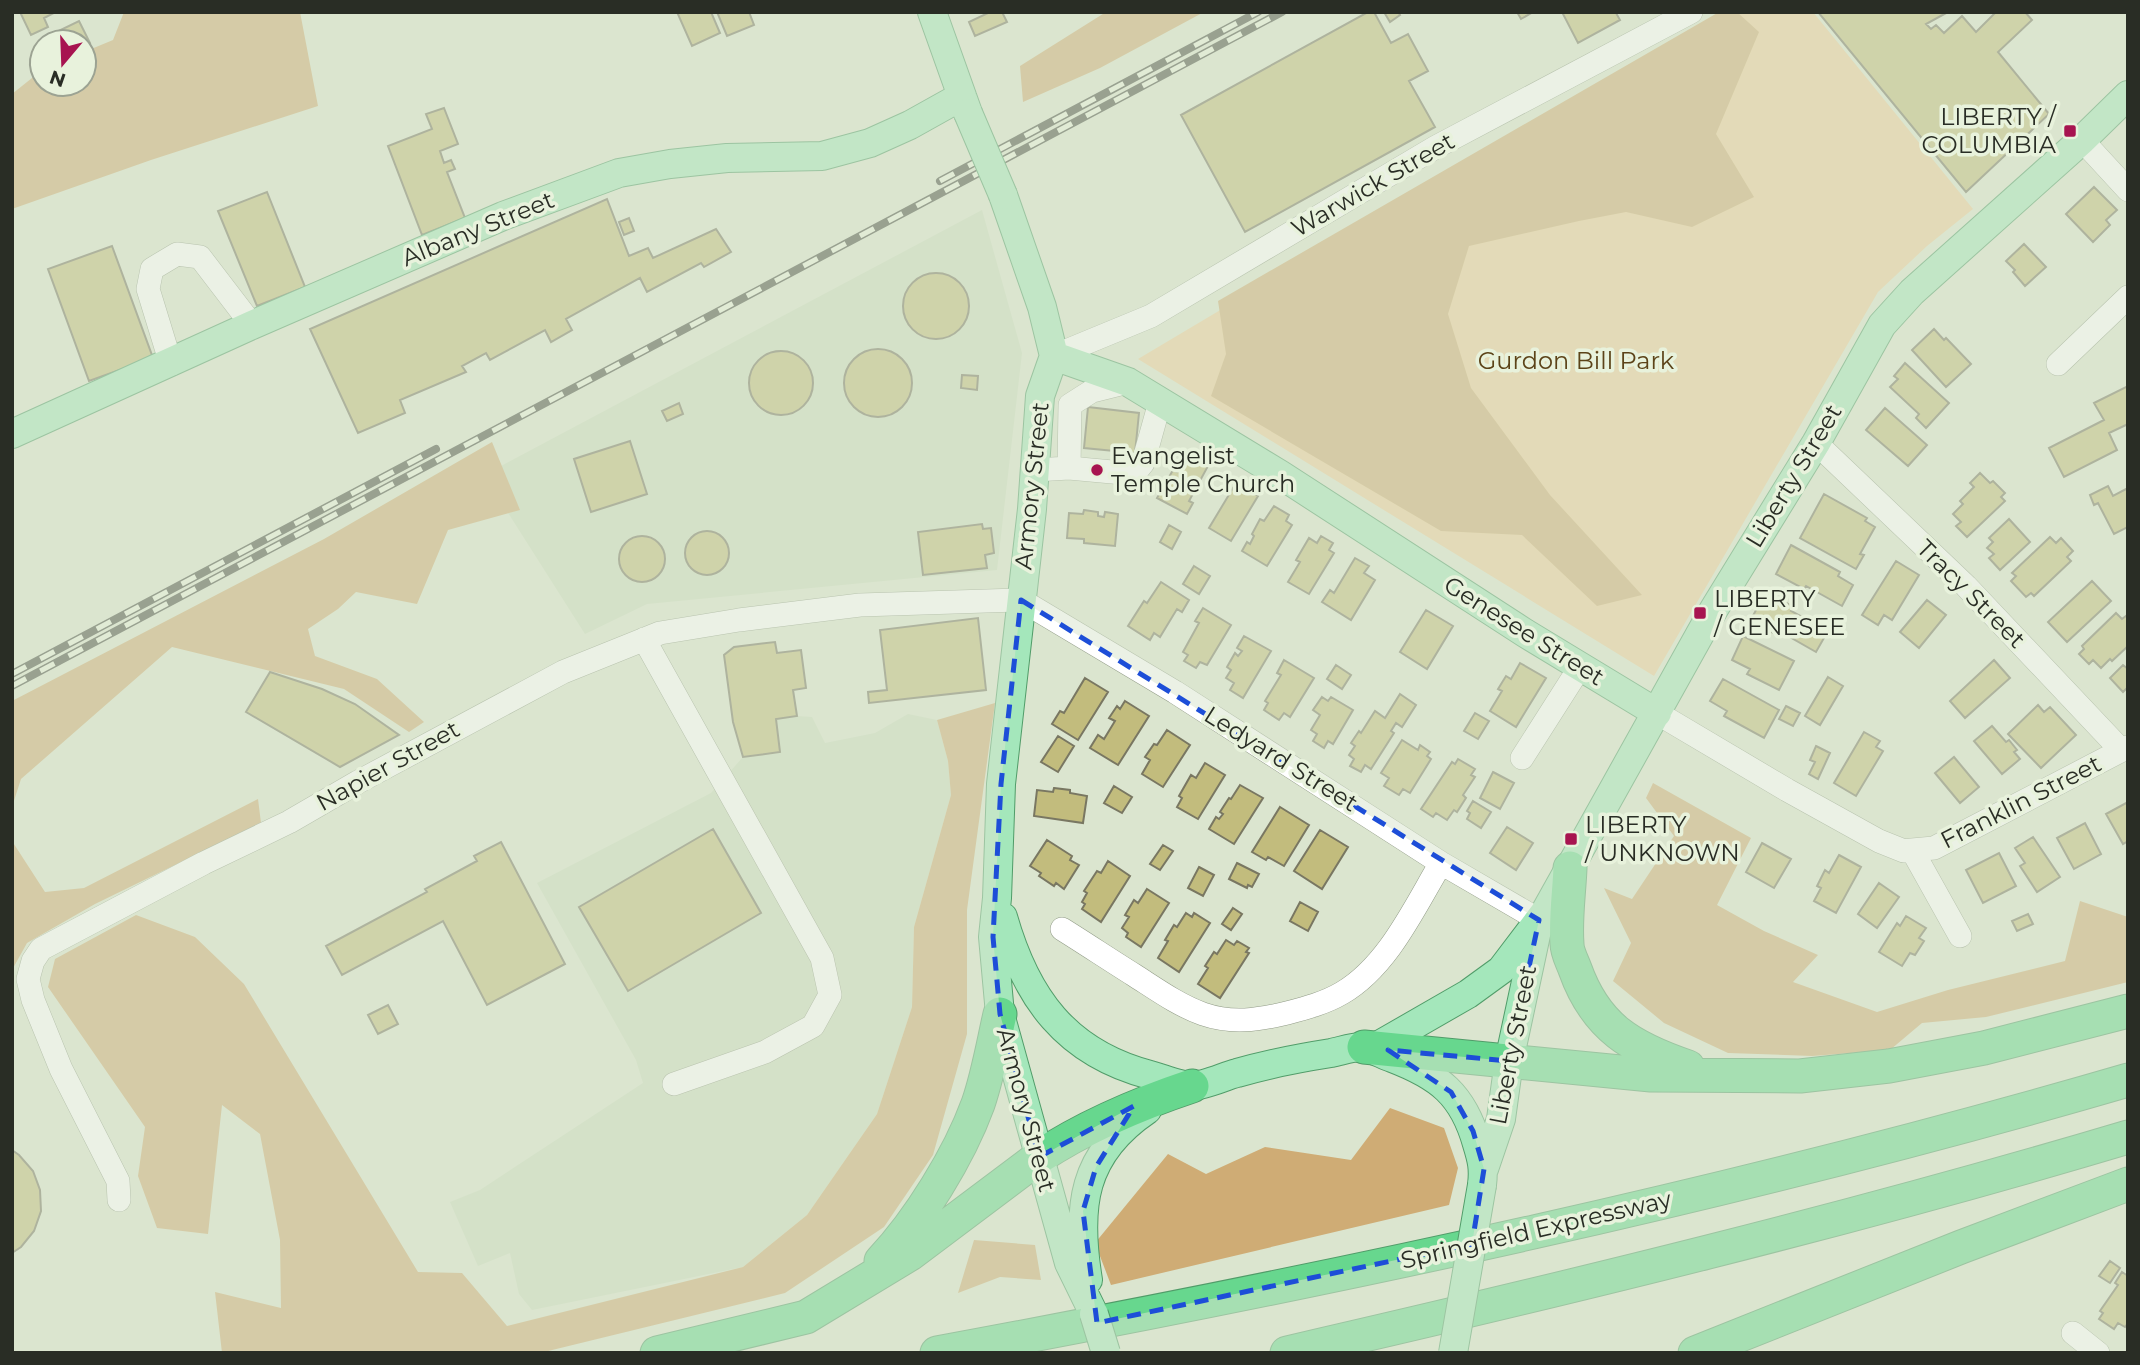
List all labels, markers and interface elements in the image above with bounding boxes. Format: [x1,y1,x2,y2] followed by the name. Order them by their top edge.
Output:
[28,28,98,98] north arrow
[47,65,69,92] text: N
[1921,102,2057,159] place label: LIBERTY / COLUMBIA
[2062,123,2078,139] marker: LIBERTY / COLUMBIA
[1286,126,1460,243] street label: Warwick Street
[397,185,558,272] street label: Albany Street
[1478,346,1675,375] park label: Gurdon Bill Park
[1739,399,1848,553] street label: Liberty Street
[1008,400,1055,571] street label: Armory Street
[1111,441,1295,498] place label: Evangelist Temple Church
[1089,462,1105,478] marker: Evangelist Temple Church
[1911,533,2032,654] street label: Tracy Street
[1439,570,1610,692] street label: Genesee Street
[1713,584,1845,641] place label: LIBERTY / GENESEE
[1692,605,1708,621] marker: LIBERTY / GENESEE
[1199,700,1364,818] street label: Ledyard Street
[311,714,465,817] street label: Napier Street
[1936,748,2106,854] street label: Franklin Street
[1584,810,1740,867] place label: LIBERTY / UNKNOWN
[1563,831,1579,847] marker: LIBERTY / UNKNOWN
[1483,962,1542,1127] street label: Liberty Street
[991,1025,1062,1195] street label: Armory Street
[1398,1184,1674,1275] street label: Springfield Expressway

